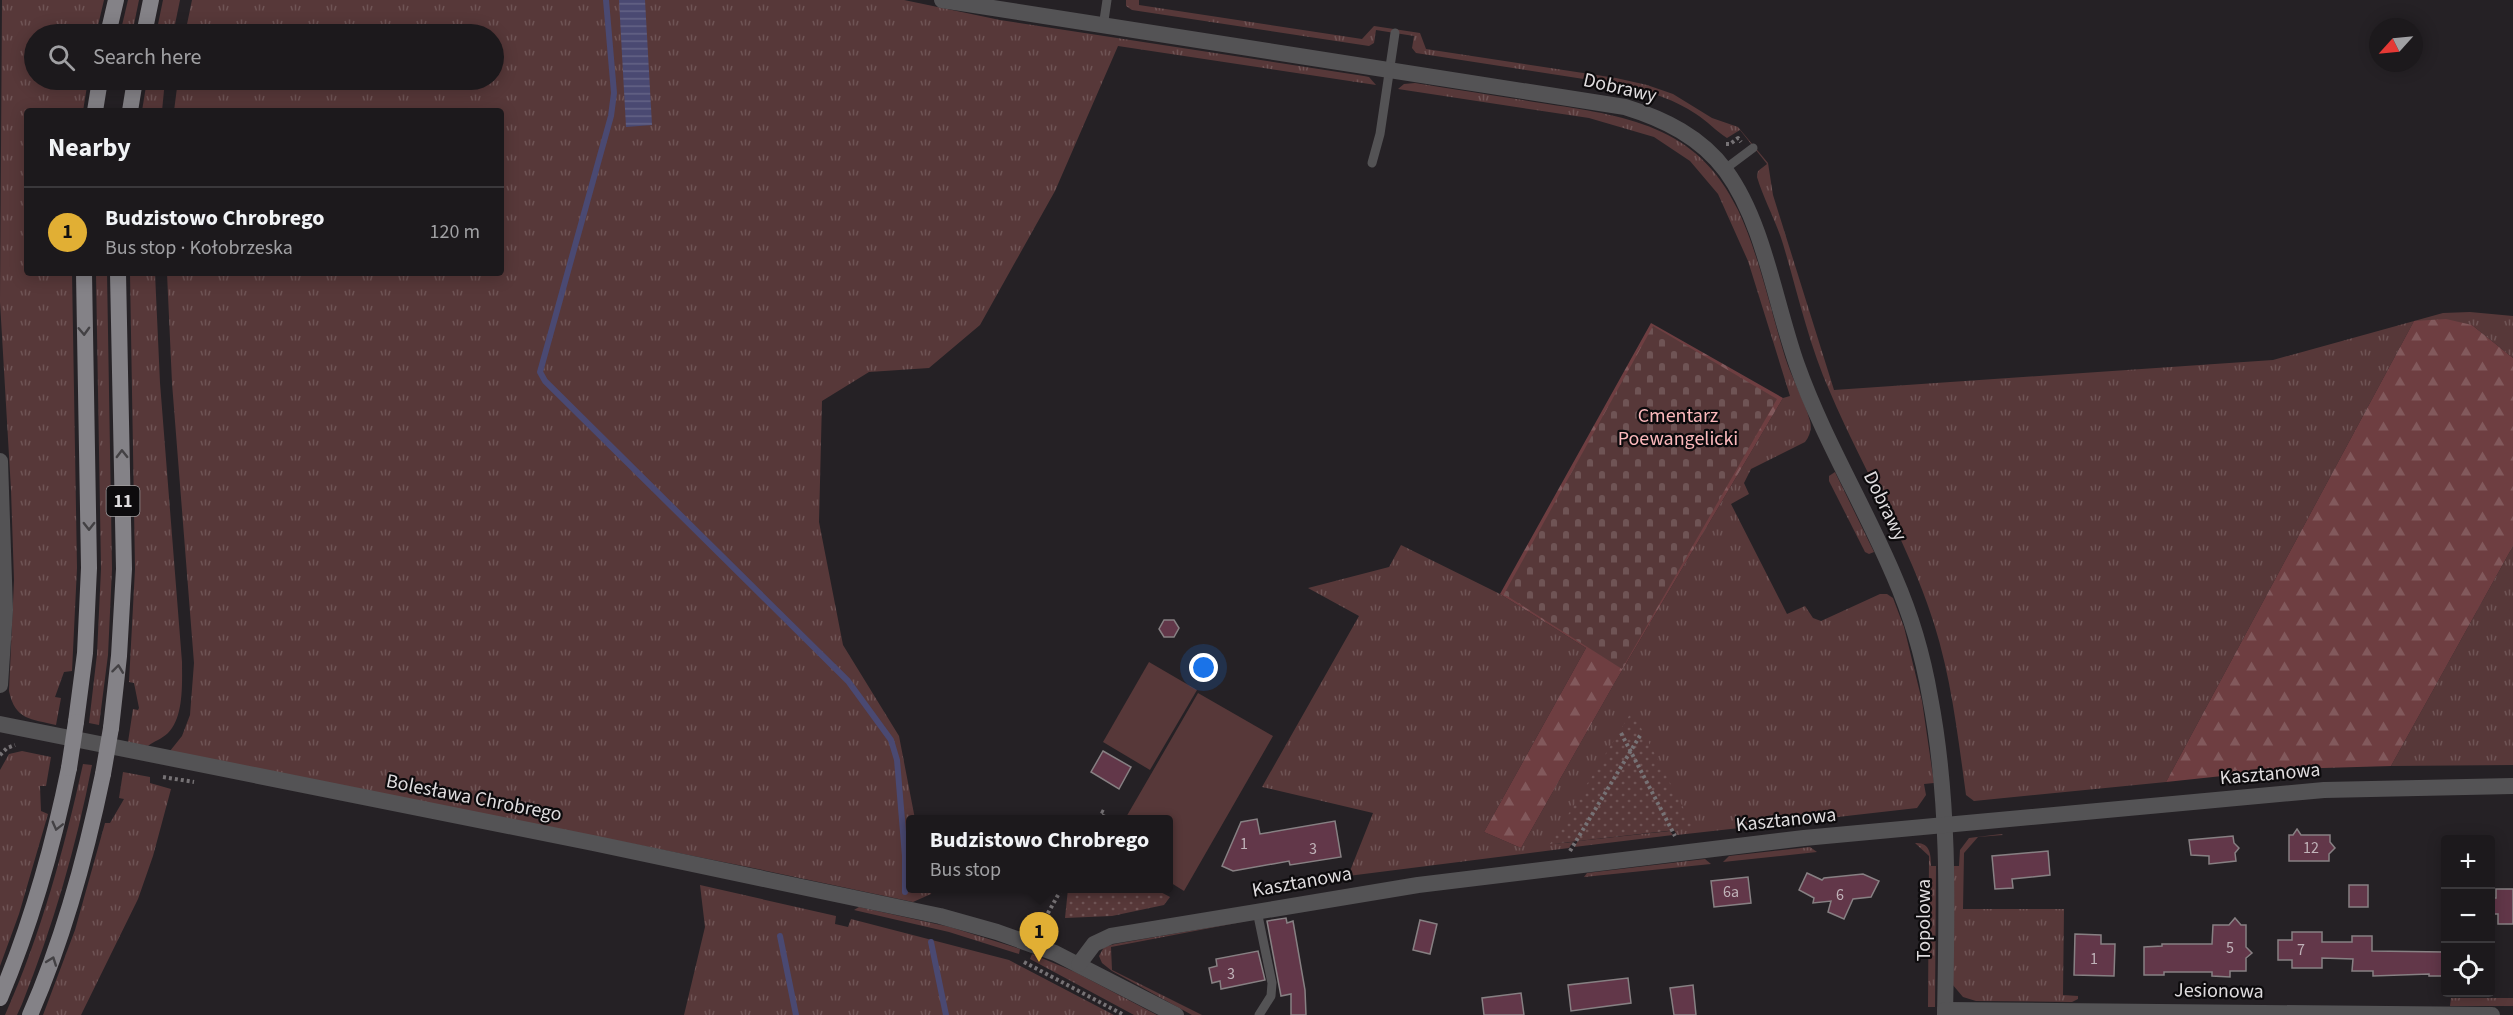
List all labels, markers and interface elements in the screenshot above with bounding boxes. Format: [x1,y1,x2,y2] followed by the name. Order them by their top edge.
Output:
[2369,18,2423,72] north arrow
[24,24,504,90] search box
[45,41,78,74] icon: search
[93,41,201,73] text: Search here
[1581,66,1660,110] street label: Dobrawy
[48,129,131,166] text: Nearby
[105,202,324,234] text: Budzistowo Chrobrego
[62,218,73,246] text: 1
[430,218,480,246] text: 120 m
[105,234,293,262] text: Bus stop · Kołobrzeska
[78,327,90,336] one-way arrow
[1618,402,1738,453] park label: Cmentarz Poewangelicki
[116,449,128,458] one-way arrow
[1856,466,1914,546] street label: Dobrawy
[106,486,140,516] road number: 11
[83,522,95,531] one-way arrow
[1189,653,1218,682] your location
[111,665,123,674] one-way arrow
[2219,756,2321,792] street label: Kasztanowa
[384,767,564,829] street label: Bolesława Chrobrego
[1734,801,1838,839] street label: Kasztanowa
[906,815,1173,893] popup
[51,820,64,830] one-way arrow
[930,824,1149,856] text: Budzistowo Chrobrego
[1240,833,1248,855] house number: 1
[2441,835,2495,997] map controls
[2441,835,2495,889] button: +
[2303,837,2319,859] house number: 12
[1309,838,1317,860] house number: 3
[930,856,1001,884] text: Bus stop
[1250,859,1354,905] street label: Kasztanowa
[1910,879,1938,961] street label: Topolowa
[1723,881,1739,903] house number: 6a
[1836,884,1844,906] house number: 6
[2441,889,2495,943] button: −
[1020,912,1058,962] pin: 1
[2226,937,2234,959] house number: 5
[2297,939,2305,961] house number: 7
[2441,943,2495,997] button: locate
[2090,948,2098,970] house number: 1
[44,956,57,967] one-way arrow
[1227,963,1235,985] house number: 3
[2174,976,2264,1006] street label: Jesionowa

